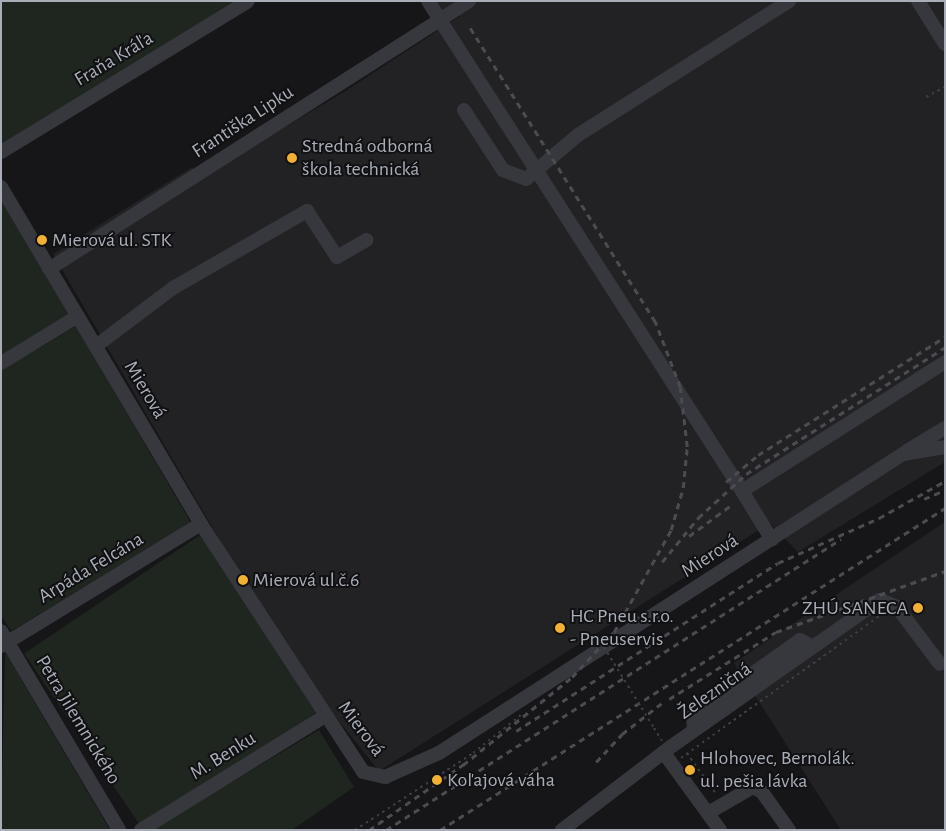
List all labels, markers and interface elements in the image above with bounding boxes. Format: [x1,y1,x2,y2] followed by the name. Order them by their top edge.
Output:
[70,26,158,92] street label: Fraňa Kráľa
[188,80,298,164] street label: Františka Lipku
[302,134,433,181] place label: Stredná odborná škola technická
[286,152,298,164] marker: Stredná odborná škola technická
[52,228,171,252] place label: Mierová ul. STK
[36,234,48,246] marker: Mierová ul. STK
[118,357,172,423] street label: Mierová
[34,527,148,609] street label: Arpáda Felcána
[677,529,743,583] street label: Mierová
[253,568,359,592] place label: Mierová ul.č.6
[237,574,249,586] marker: Mierová ul.č.6
[802,596,908,620] place label: ZHÚ SANECA
[912,602,924,614] marker: ZHÚ SANECA
[570,604,674,651] place label: HC Pneu s.r.o. - Pneuservis
[554,622,566,634] marker: HC Pneu s.r.o. - Pneuservis
[30,651,126,789] street label: Petra Jilemnického
[674,657,756,725] street label: Železničná
[332,697,390,761] street label: Mierová
[186,726,260,786] street label: M. Benku
[700,746,855,793] place label: Hlohovec, Bernolák. ul. pešia lávka
[684,764,696,776] marker: Hlohovec, Bernolák. ul. pešia lávka
[447,768,555,792] place label: Koľajová váha
[431,774,443,786] marker: Koľajová váha

